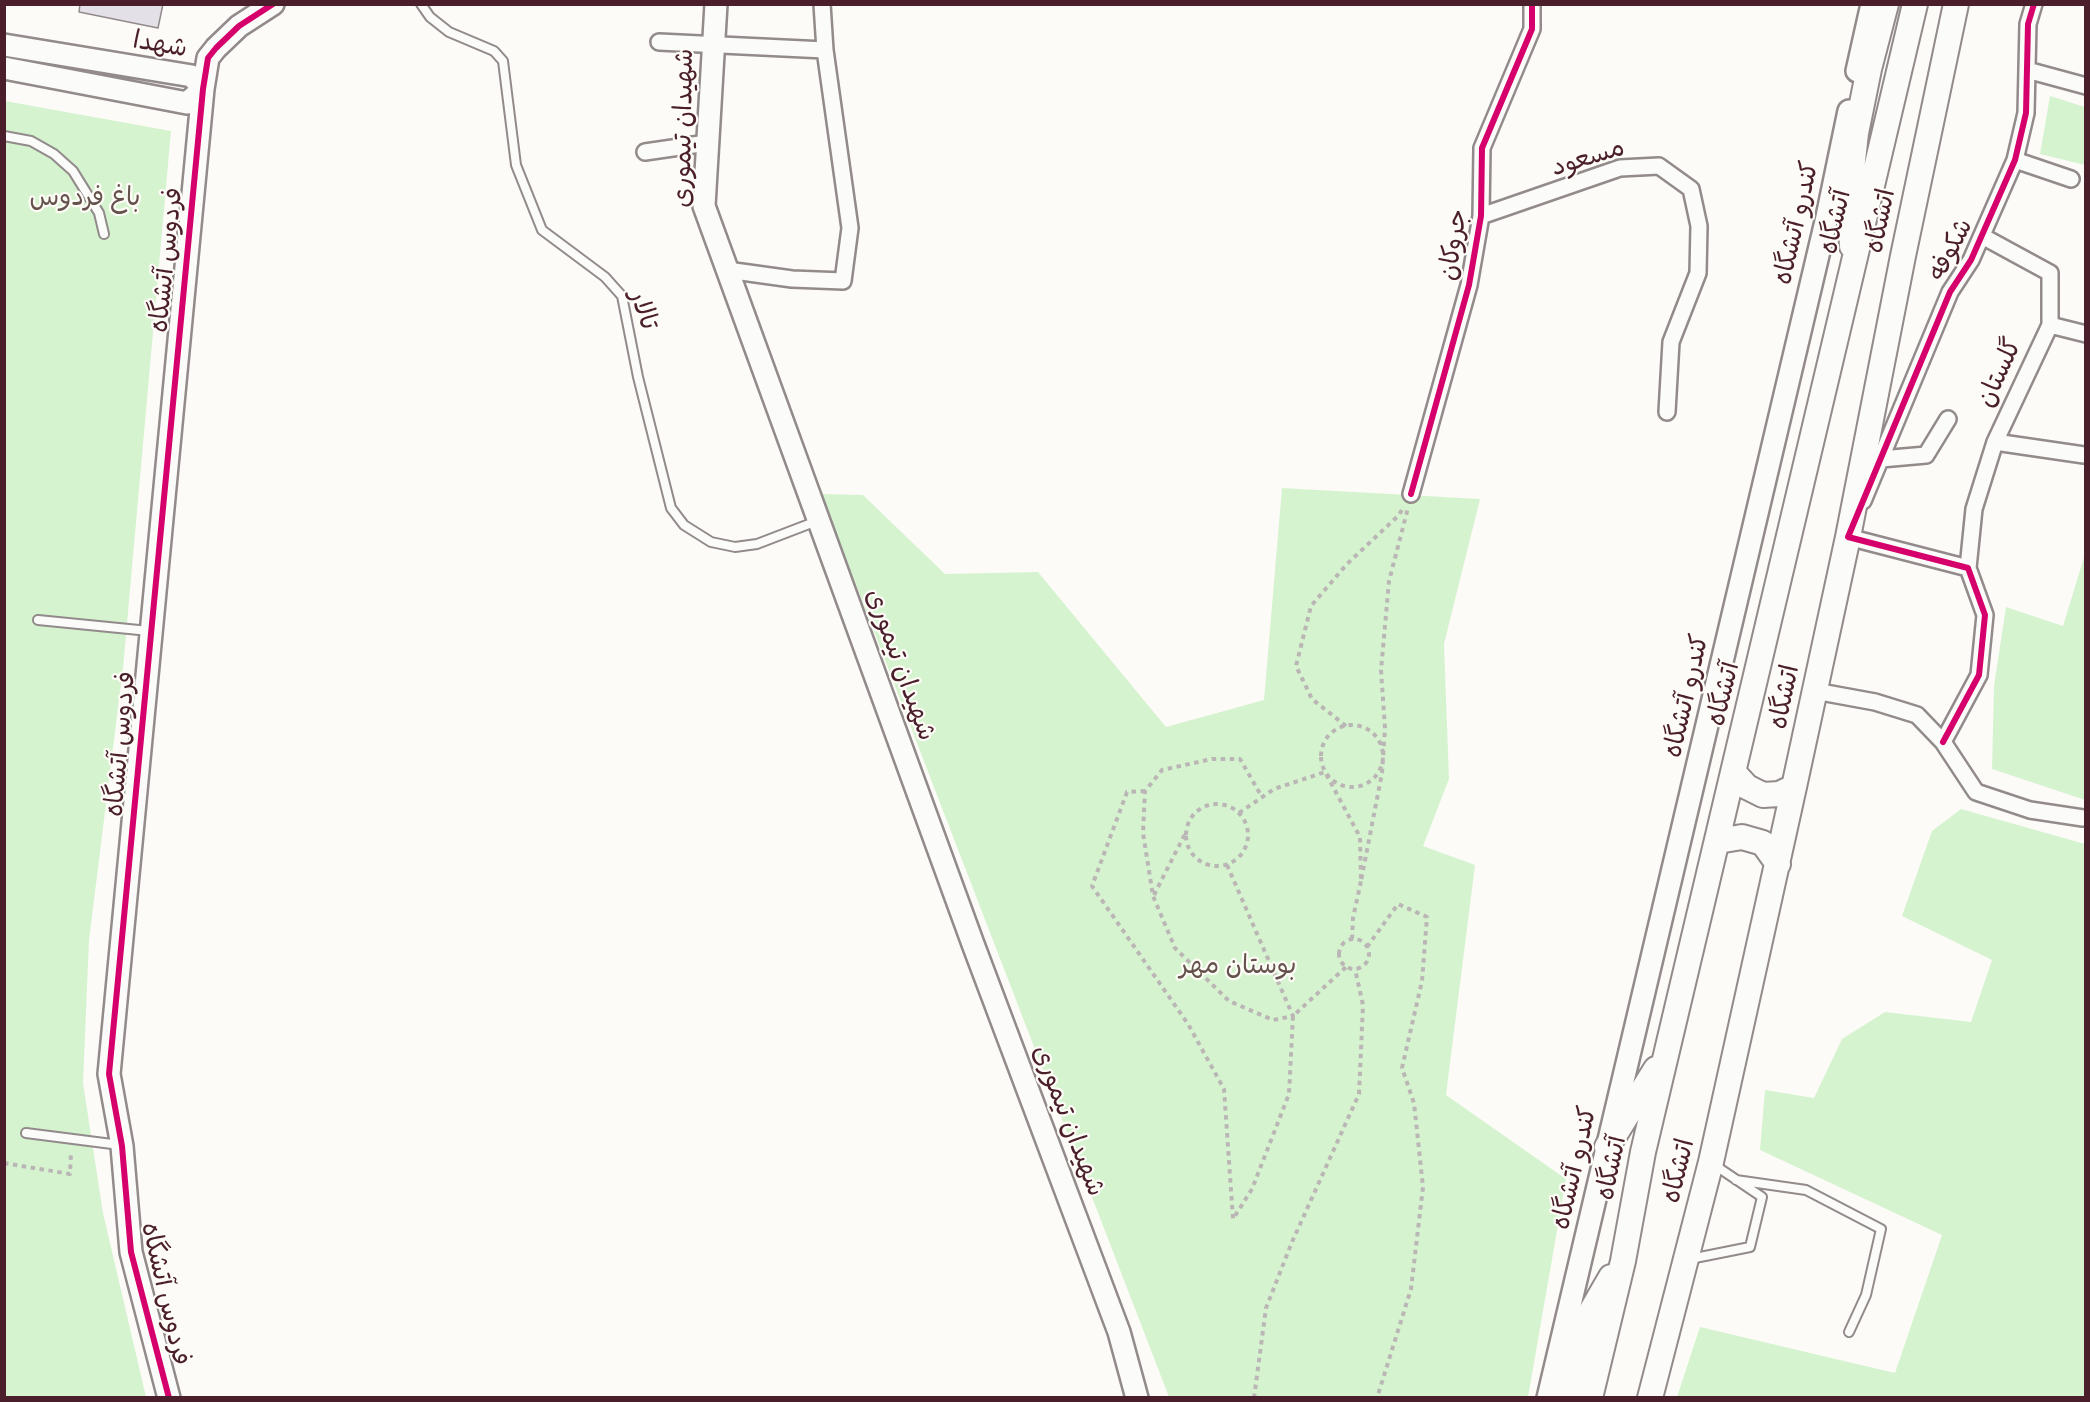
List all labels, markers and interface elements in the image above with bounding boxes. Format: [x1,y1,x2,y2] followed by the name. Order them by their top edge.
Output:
[130,25,190,65] street label: شهدا
[667,48,701,208] street label: شهیدان تیموری
[1547,132,1629,184] street label: مسعود
[1768,158,1826,288] street label: کندرو آتشگاه
[29,182,141,214] park label: باغ فردوس
[144,186,190,334] street label: فردوس آتشگاه
[1859,186,1903,256] street label: اتشگاه
[1813,187,1859,257] street label: آتشگاه
[1433,207,1475,283] street label: جروکان
[1922,214,1980,286] street label: شکوفه
[622,286,664,334] street label: تالار
[1970,333,2030,413] street label: گلستان
[858,585,942,745] street label: شهیدان تیموری
[1658,631,1716,761] street label: کندرو آتشگاه
[1701,659,1747,729] street label: آتشگاه
[1763,662,1807,732] street label: اتشگاه
[99,670,143,818] street label: فردوس آتشگاه
[1180,950,1296,982] park label: بوستان مهر
[1025,1041,1111,1201] street label: شهیدان تیموری
[1546,1103,1604,1233] street label: کندرو آتشگاه
[1590,1133,1634,1203] street label: آتشگاه
[1656,1136,1702,1206] street label: اتشگاه
[133,1219,197,1369] street label: فردوس آتشگاه

